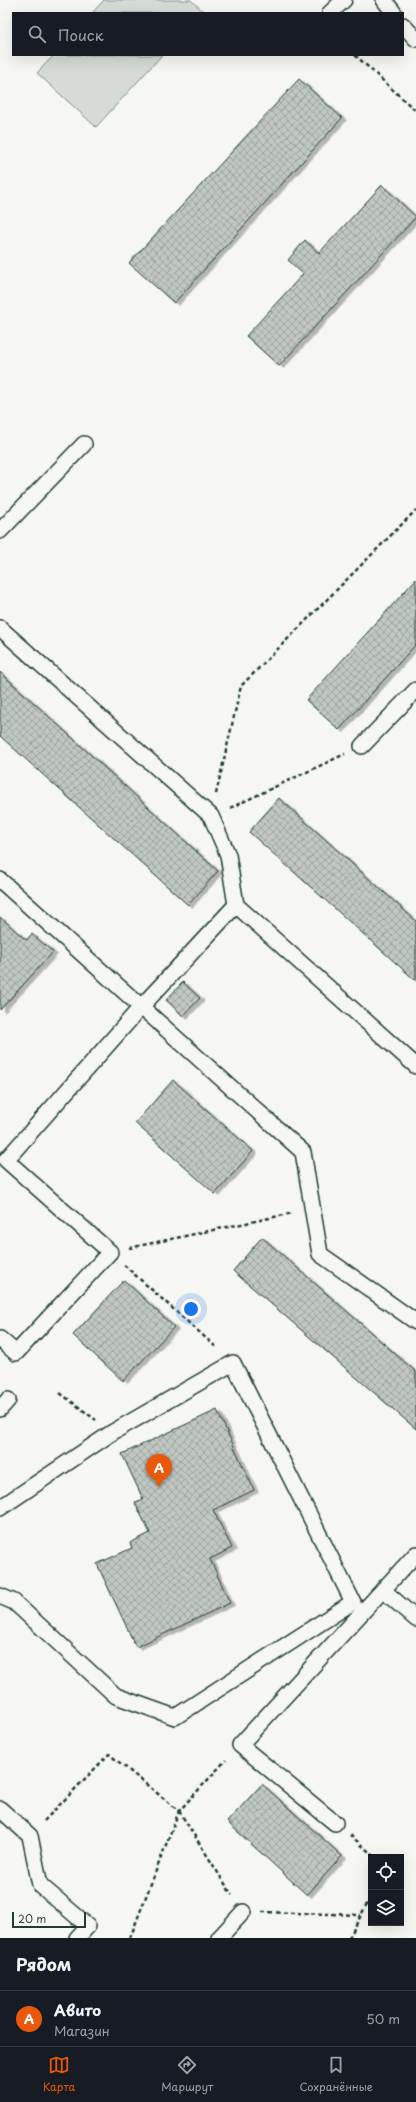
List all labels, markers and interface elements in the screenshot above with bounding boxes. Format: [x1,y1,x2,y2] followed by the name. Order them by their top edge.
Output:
[12,12,404,56] search box
[26,23,48,45] icon: search
[58,23,104,46] text: Поиск
[181,1299,201,1319] your location
[146,1454,172,1487] pin: A
[368,1854,404,1926] map controls
[368,1854,404,1890] button: locate
[368,1890,404,1926] button: layers
[12,1910,86,1929] scale bar
[18,1910,46,1927] text: 20 m
[16,1951,71,1977] text: Рядом
[54,1998,101,2021] text: Авито
[24,2009,34,2028] text: A
[366,2009,400,2028] text: 50 m
[54,2021,110,2040] text: Магазин
[43,2054,75,2095] tab: Карта
[161,2054,213,2095] tab: Маршрут
[299,2054,373,2095] tab: Сохранённые

